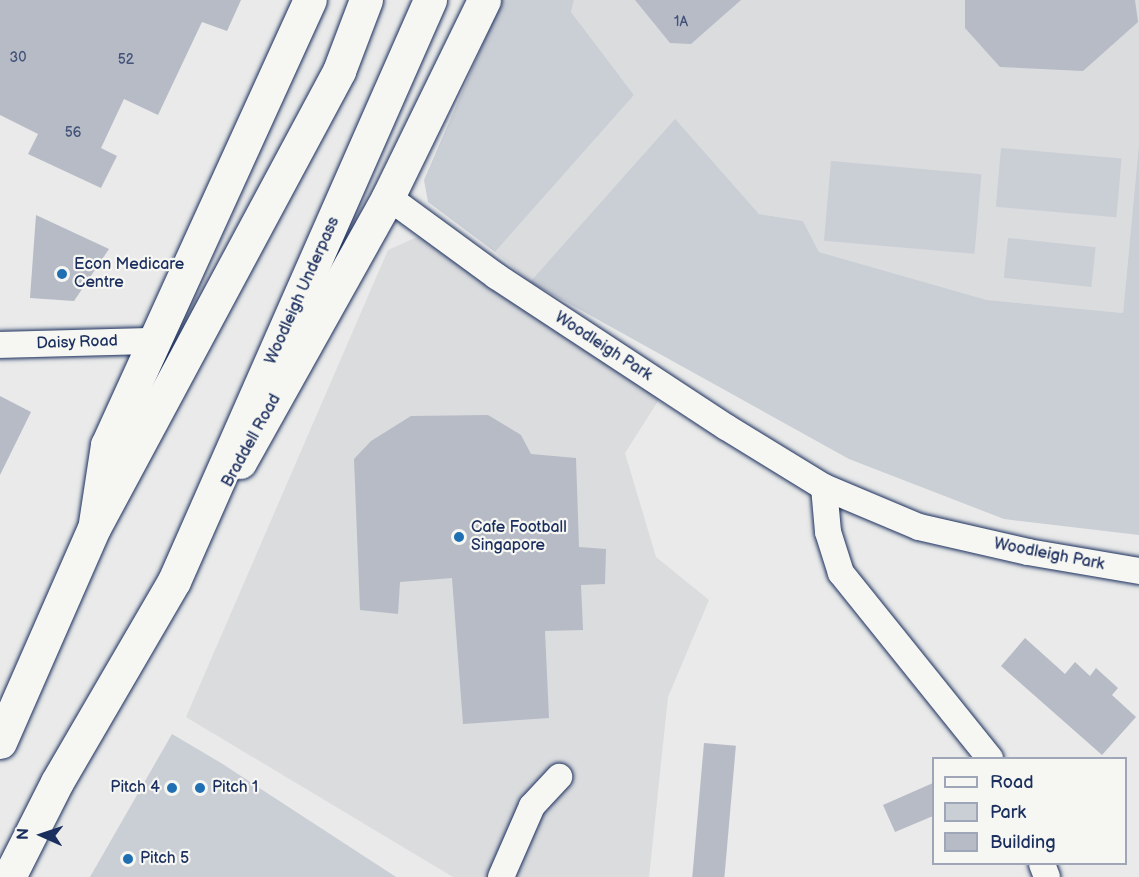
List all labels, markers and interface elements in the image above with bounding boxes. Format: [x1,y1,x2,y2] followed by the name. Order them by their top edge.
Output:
[674,14,688,30] house number: 1A
[10,50,26,66] house number: 30
[118,52,134,68] house number: 52
[65,125,81,141] house number: 56
[262,214,344,368] street label: Woodleigh Underpass
[74,255,184,293] place label: Econ Medicare Centre
[55,267,69,281] marker: Econ Medicare Centre
[551,308,655,386] street label: Woodleigh Park
[35,332,119,354] street label: Daisy Road
[219,391,285,491] street label: Braddell Road
[471,518,567,556] place label: Cafe Football Singapore
[452,530,466,544] marker: Cafe Football Singapore
[992,535,1106,575] street label: Woodleigh Park
[932,757,1127,865] legend
[990,772,1034,793] text: Road
[110,778,160,798] place label: Pitch 4
[212,778,258,798] place label: Pitch 1
[165,781,179,795] marker: Pitch 4
[193,781,207,795] marker: Pitch 1
[990,802,1026,823] text: Park
[12,805,72,865] north arrow
[14,828,33,841] text: N
[990,832,1056,853] text: Building
[140,849,189,869] place label: Pitch 5
[121,852,135,866] marker: Pitch 5

